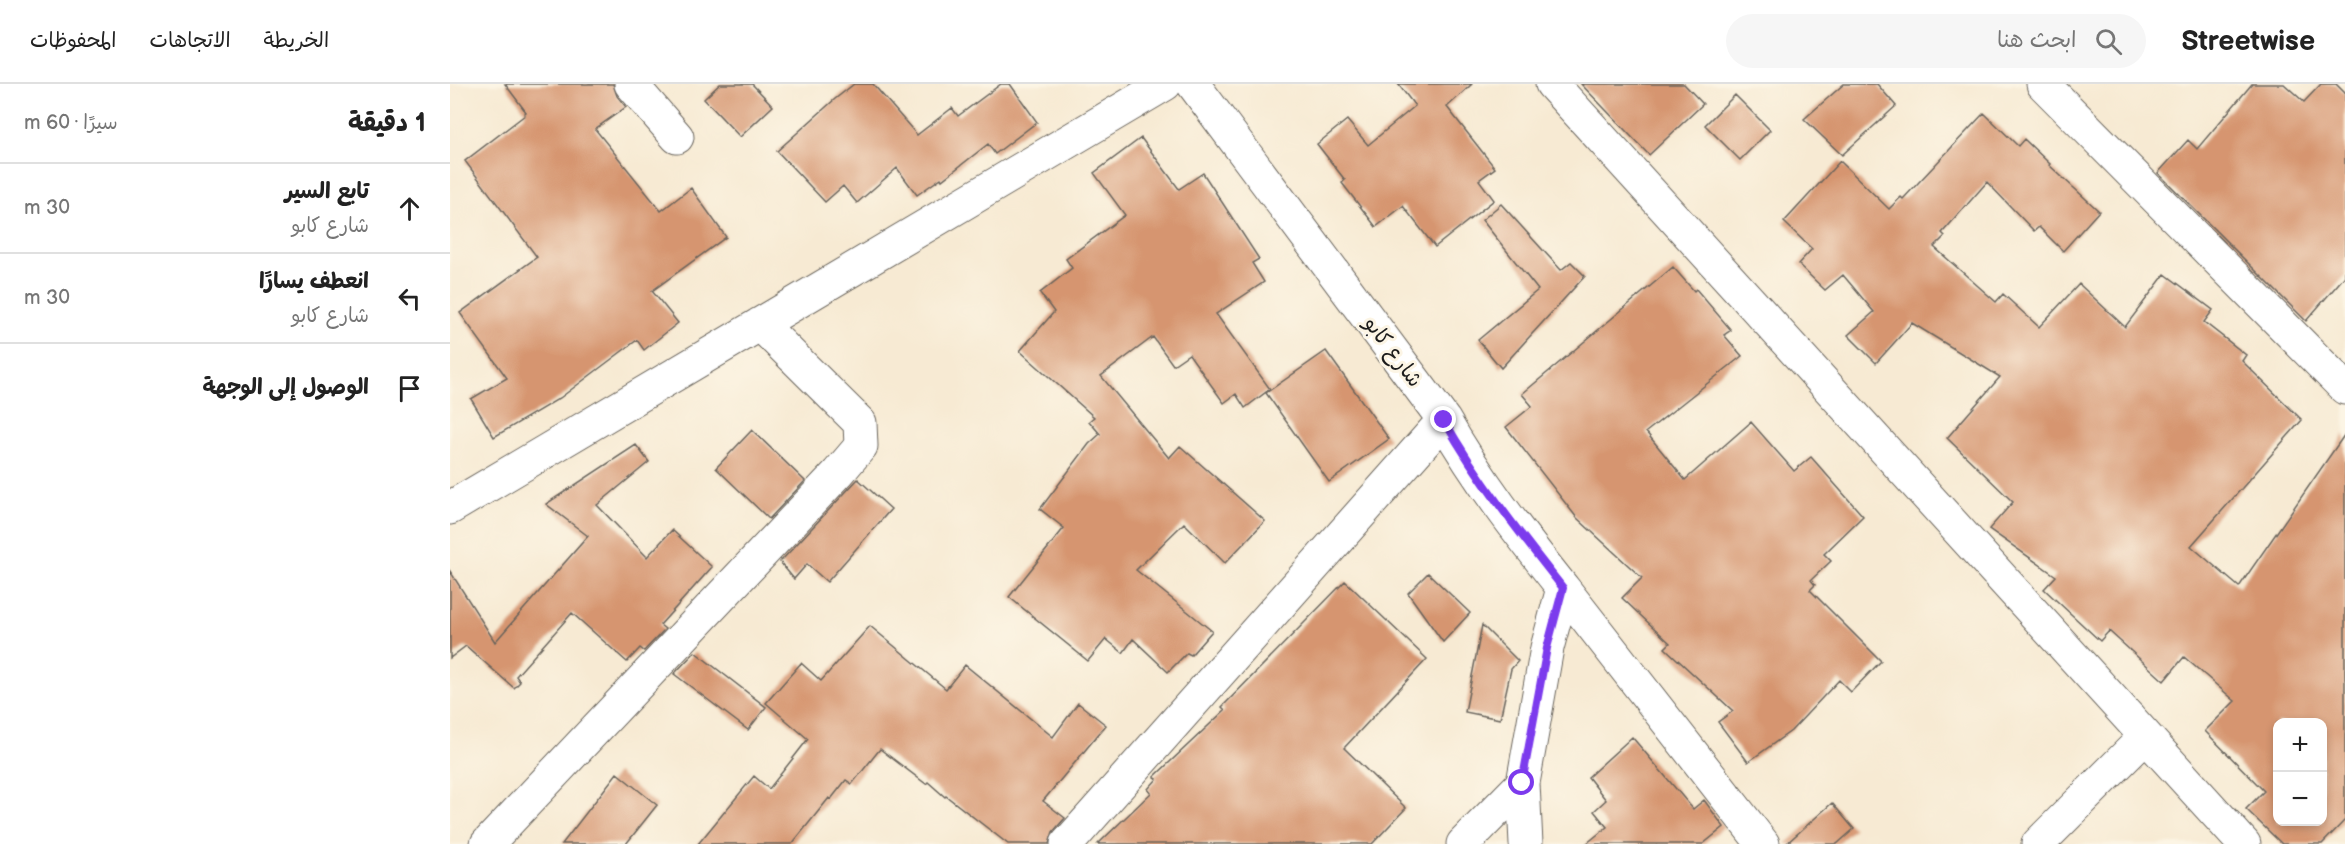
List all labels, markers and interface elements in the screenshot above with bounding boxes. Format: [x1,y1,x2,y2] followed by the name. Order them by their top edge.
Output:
[1726,14,2146,68] search box
[2092,25,2125,58] icon: search
[2182,25,2315,58] text: Streetwise
[1997,27,2077,54] text: ابحث هنا
[30,28,116,53] text: المحفوظات
[149,28,231,53] text: الاتجاهات
[264,28,329,53] text: الخريطة
[348,108,426,139] text: 1 دقيقة
[24,111,118,135] text: سيرًا · 60 m
[285,178,369,205] text: تابع السير
[393,192,426,225] icon: ahead
[24,196,70,220] text: 30 m
[291,214,369,238] text: شارع كابو
[259,268,369,295] text: انعطف يسارًا
[393,282,426,315] icon: left
[24,286,70,310] text: 30 m
[291,304,369,328] text: شارع كابو
[1356,311,1428,393] street label: شارع كابو
[393,372,426,405] icon: arrive
[202,374,369,401] text: الوصول إلى الوجهة
[1430,406,1456,432] route end
[2273,718,2327,826] map controls
[2273,718,2327,772] button: +
[1508,769,1534,795] route start
[2273,772,2327,826] button: −

